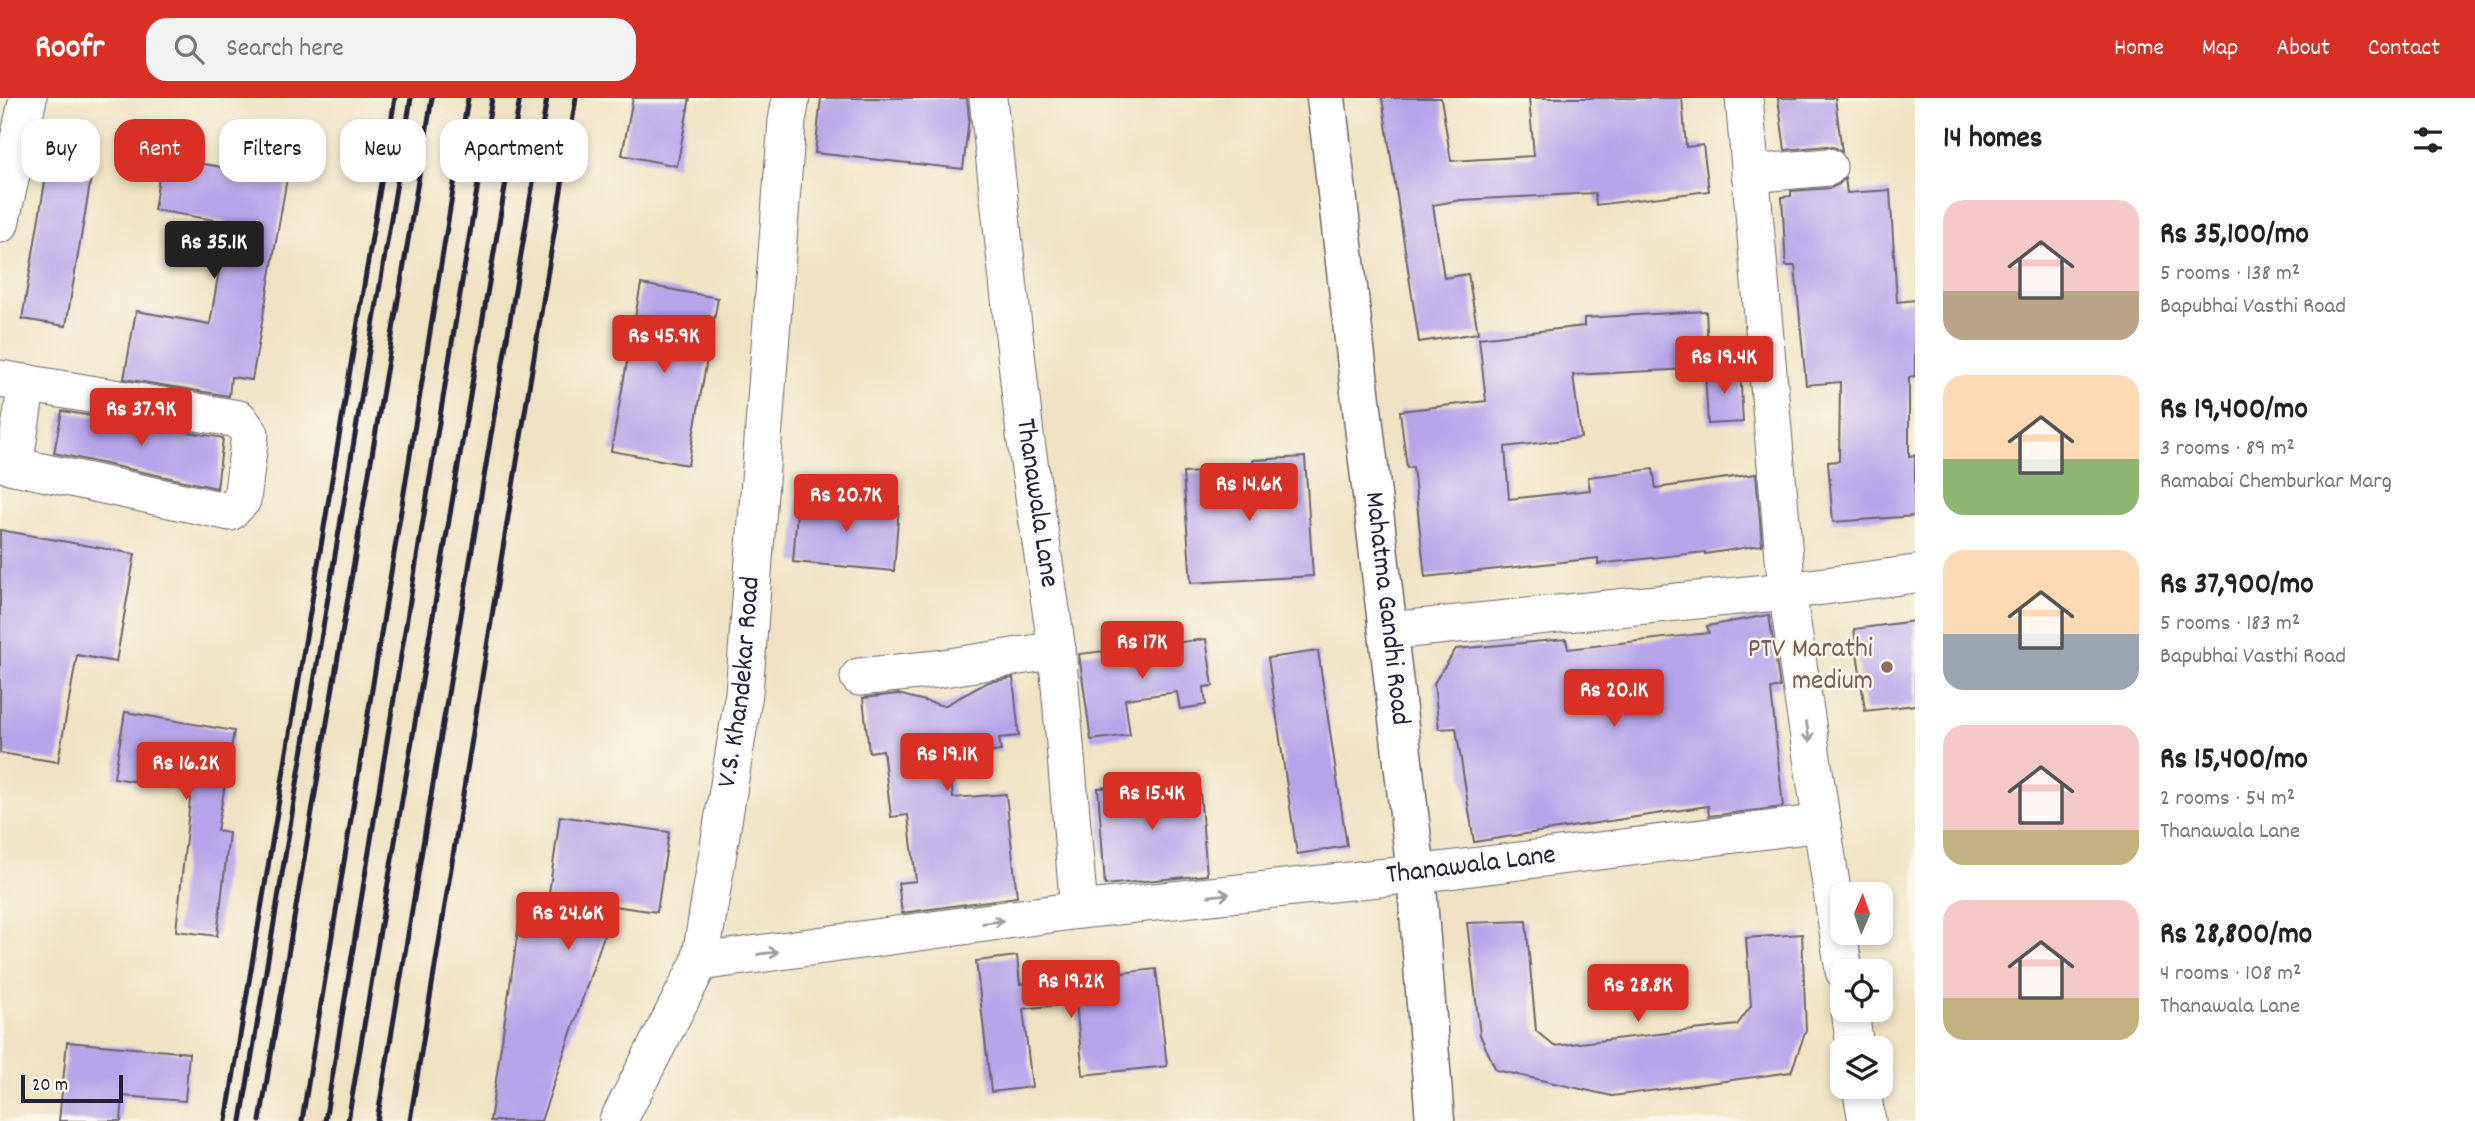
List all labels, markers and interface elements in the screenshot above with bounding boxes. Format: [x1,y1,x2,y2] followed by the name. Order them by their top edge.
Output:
[146,18,636,81] search box
[35,26,104,73] text: Roofr
[170,30,208,68] icon: search
[226,31,344,68] text: Search here
[2114,32,2164,66] text: Home
[2202,32,2238,66] text: Map
[2276,32,2330,66] text: About
[2368,32,2440,66] text: Contact
[21,119,100,182] chip: Buy
[114,119,205,182] chip: Rent
[219,119,326,182] chip: Filters
[340,119,426,182] chip: New
[440,119,588,182] chip: Apartment
[1943,119,2042,162] text: 14 homes
[2409,121,2447,159] icon: filters
[2160,215,2309,258] text: Rs 35,100/mo
[142,222,286,281] pin: Rs 35.1K
[181,227,247,260] text: Rs 35.1K
[1999,228,2083,312] icon: home
[2160,258,2300,291] text: 5 rooms · 138 m²
[2160,291,2346,324] text: Bapubhai Vasthi Road
[592,316,736,375] pin: Rs 45.9K
[628,321,700,354] text: Rs 45.9K
[1652,336,1796,396] pin: Rs 19.4K
[1691,342,1757,375] text: Rs 19.4K
[69,388,213,448] pin: Rs 37.9K
[2160,390,2308,433] text: Rs 19,400/mo
[106,394,176,427] text: Rs 37.9K
[1999,403,2083,487] icon: home
[1003,417,1067,591] street label: Thanawala Lane
[2160,433,2295,466] text: 3 rooms · 89 m²
[1177,464,1321,523] pin: Rs 14.6K
[2160,466,2392,499] text: Ramabai Chemburkar Marg
[1216,469,1282,502] text: Rs 14.6K
[774,474,918,534] pin: Rs 20.7K
[810,480,882,513] text: Rs 20.7K
[1352,490,1419,728] street label: Mahatma Gandhi Road
[2160,565,2314,608] text: Rs 37,900/mo
[709,575,773,791] street label: V.S. Khandekar Road
[1999,578,2083,662] icon: home
[2160,608,2300,641] text: 5 rooms · 183 m²
[1085,622,1199,681] pin: Rs 17K
[1117,627,1167,660] text: Rs 17K
[1748,631,1873,703] place label: PTV Marathi medium
[2160,641,2346,674] text: Bapubhai Vasthi Road
[1879,659,1895,675] marker: PTV Marathi medium
[1542,670,1686,729] pin: Rs 20.1K
[1580,675,1648,708] text: Rs 20.1K
[1802,720,1815,742] one-way arrow
[875,734,1019,793] pin: Rs 19.1K
[916,739,978,772] text: Rs 19.1K
[2160,740,2308,783] text: Rs 15,400/mo
[114,742,258,802] pin: Rs 16.2K
[153,748,219,781] text: Rs 16.2K
[1999,753,2083,837] icon: home
[1080,772,1224,832] pin: Rs 15.4K
[1119,778,1185,811] text: Rs 15.4K
[2160,783,2295,816] text: 2 rooms · 54 m²
[2160,816,2300,849] text: Thanawala Lane
[1384,837,1558,897] street label: Thanawala Lane
[1830,882,1894,945] north arrow
[1830,882,1893,1099] map controls
[1207,888,1230,901] one-way arrow
[496,892,640,952] pin: Rs 24.6K
[532,898,604,931] text: Rs 24.6K
[981,915,1004,928] one-way arrow
[2160,915,2312,958] text: Rs 28,800/mo
[1999,928,2083,1012] icon: home
[756,946,778,959] one-way arrow
[2160,958,2301,991] text: 4 rooms · 108 m²
[1830,959,1893,1022] button: locate
[999,960,1143,1020] pin: Rs 19.2K
[1566,964,1710,1024] pin: Rs 28.8K
[1038,966,1104,999] text: Rs 19.2K
[1603,970,1673,1003] text: Rs 28.8K
[2160,991,2300,1024] text: Thanawala Lane
[1830,1036,1893,1099] button: layers
[21,1072,122,1104] scale bar
[32,1073,68,1100] text: 20 m

